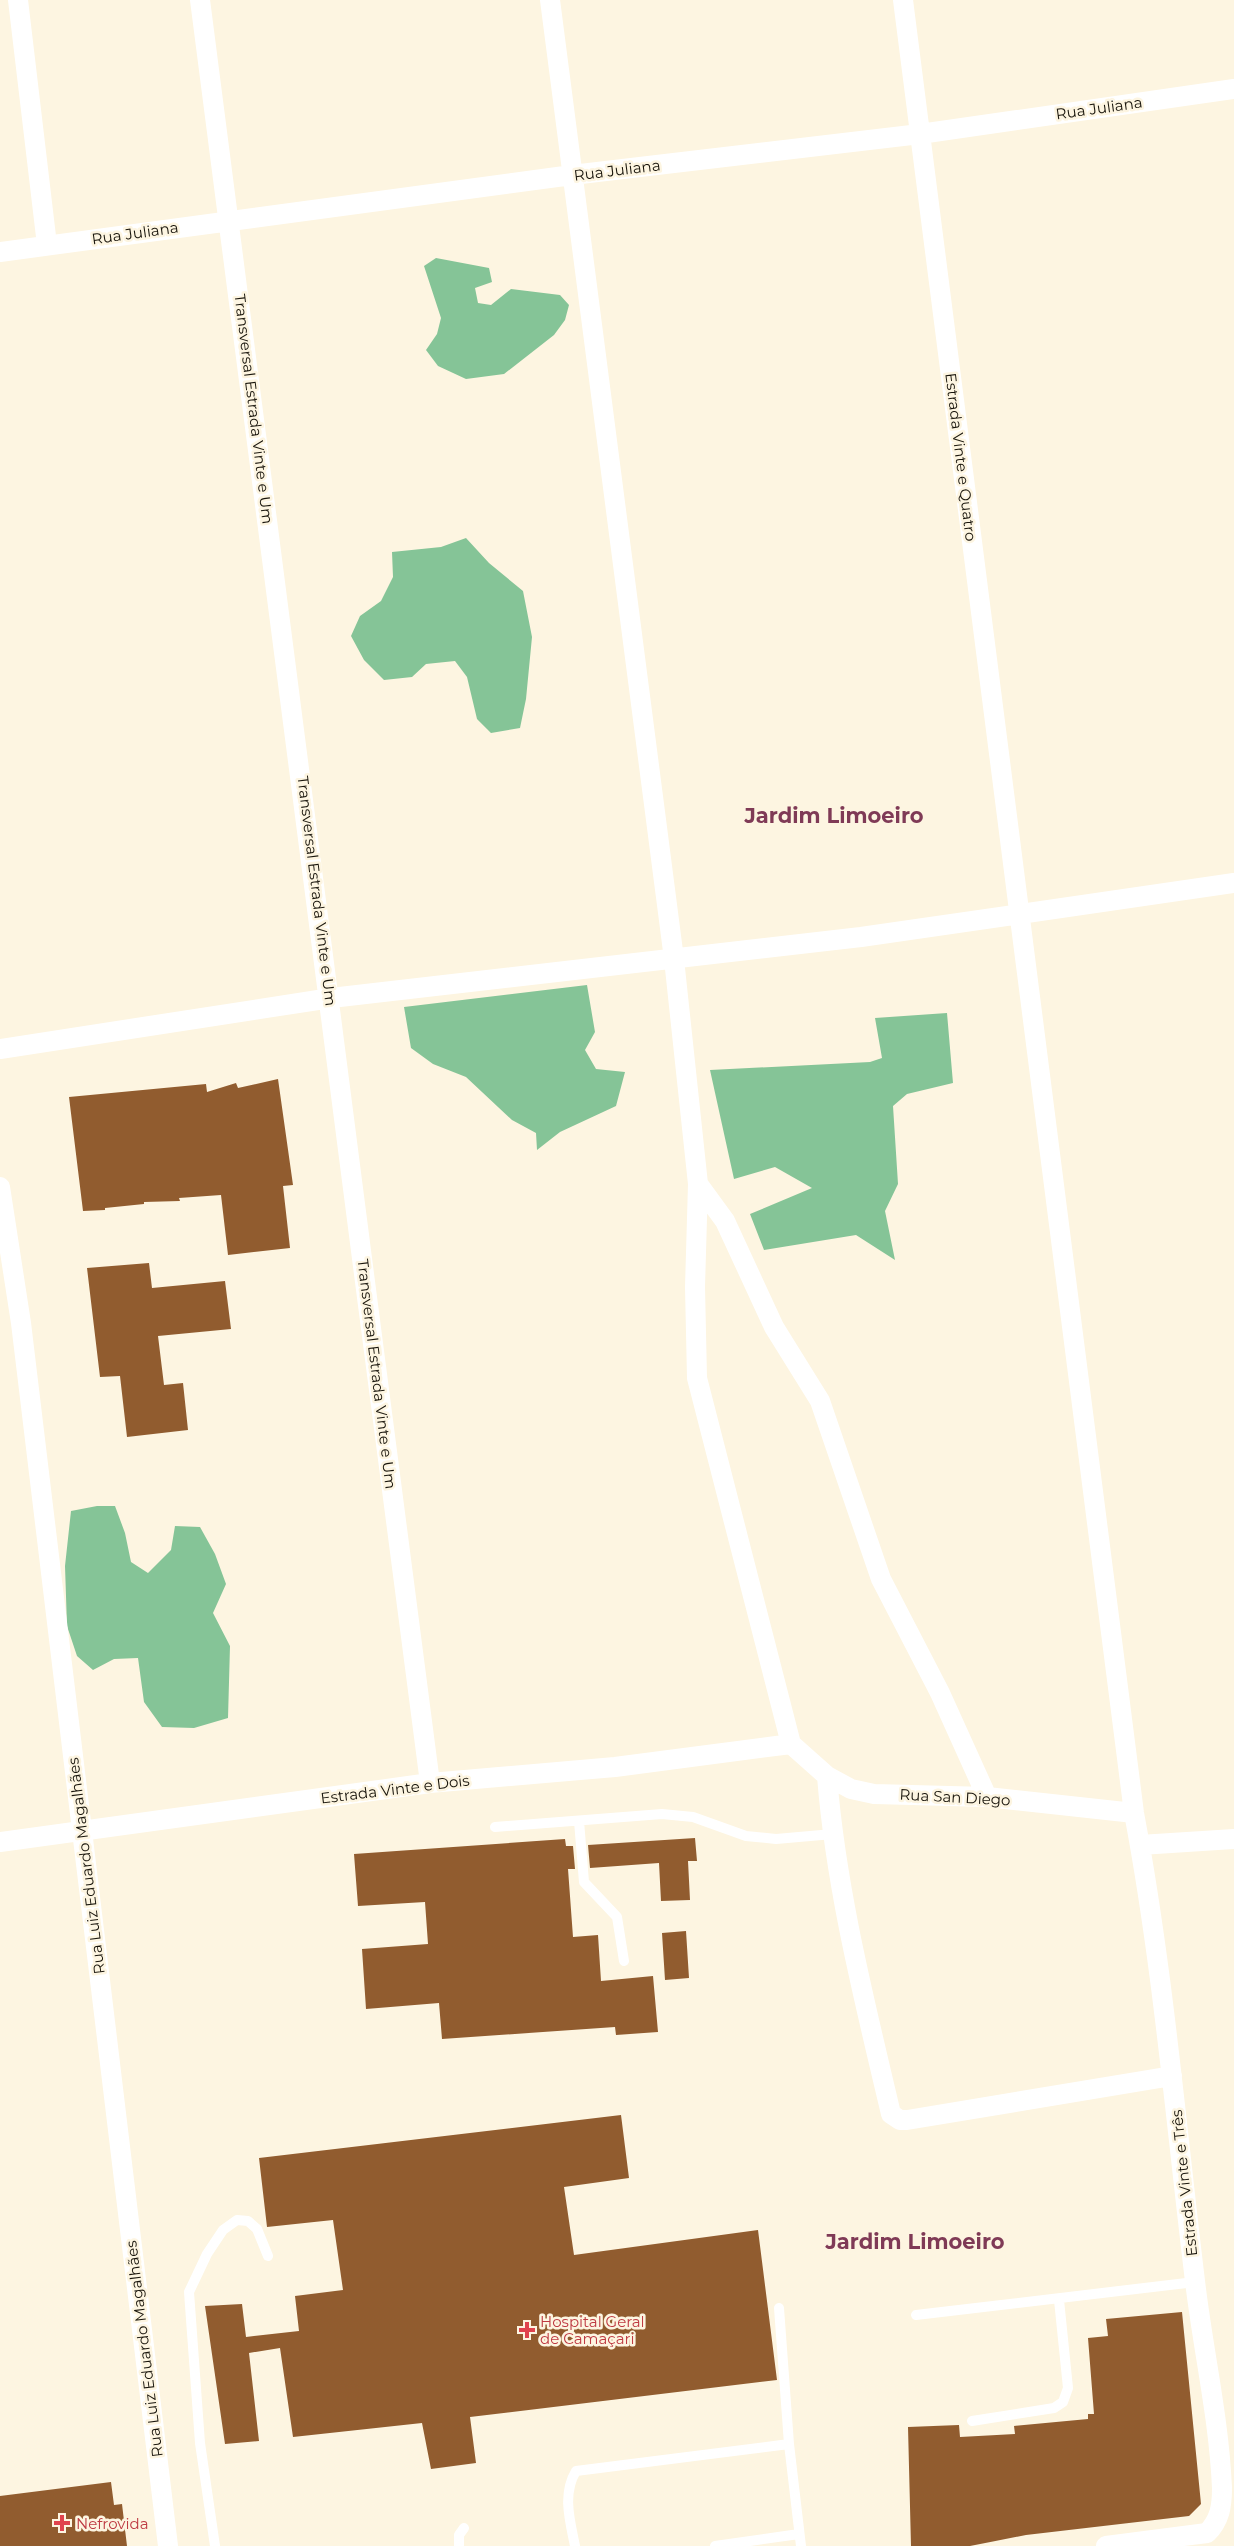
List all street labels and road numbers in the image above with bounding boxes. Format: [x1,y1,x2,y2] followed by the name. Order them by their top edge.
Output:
[1054,93,1144,123] street label: Rua Juliana
[573,155,661,185] street label: Rua Juliana
[90,218,180,248] street label: Rua Juliana
[230,293,278,525] street label: Transversal Estrada Vinte e Um
[941,372,981,542] street label: Estrada Vinte e Quatro
[293,775,341,1007] street label: Transversal Estrada Vinte e Um
[353,1258,401,1490] street label: Transversal Estrada Vinte e Um
[63,1757,109,1975] street label: Rua Luiz Eduardo Magalhães
[319,1770,471,1808] street label: Estrada Vinte e Dois
[899,1785,1011,1809] street label: Rua San Diego
[1167,2109,1201,2257] street label: Estrada Vinte e Três
[121,2240,167,2458] street label: Rua Luiz Eduardo Magalhães

